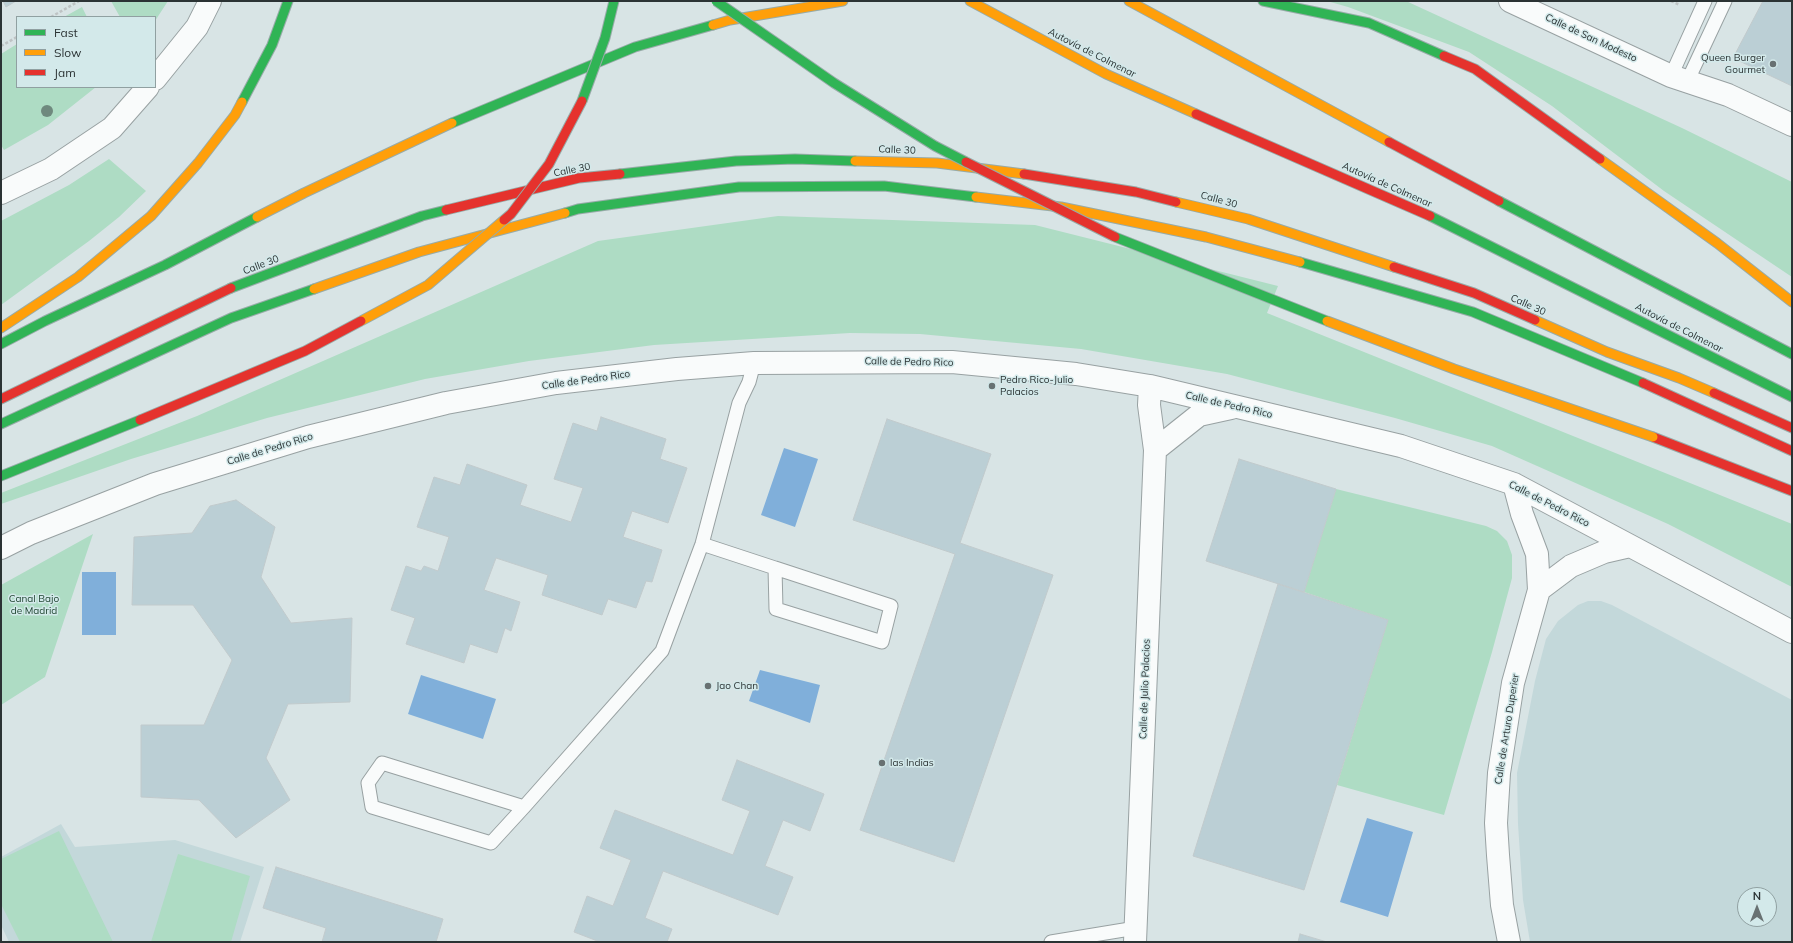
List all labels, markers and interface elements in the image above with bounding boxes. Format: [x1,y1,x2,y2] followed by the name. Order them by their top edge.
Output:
[1543,11,1639,65] street label: Calle de San Modesto
[16,16,156,88] legend
[54,25,78,40] text: Fast
[1046,26,1138,80] street label: Autovía de Colmenar
[54,45,82,60] text: Slow
[1701,52,1765,76] place label: Queen Burger Gourmet
[1768,59,1778,69] marker: Queen Burger Gourmet
[54,65,76,80] text: Jam
[878,143,916,157] street label: Calle 30
[1340,160,1434,210] street label: Autovía de Colmenar
[552,161,592,179] street label: Calle 30
[1199,189,1239,211] street label: Calle 30
[241,253,281,277] street label: Calle 30
[1508,292,1548,318] street label: Calle 30
[1633,301,1725,355] street label: Autovía de Colmenar
[864,355,954,369] street label: Calle de Pedro Rico
[541,368,631,392] street label: Calle de Pedro Rico
[1000,374,1073,398] place label: Pedro Rico-Julio Palacios
[987,381,997,391] marker: Pedro Rico-Julio Palacios
[1184,389,1274,421] street label: Calle de Pedro Rico
[226,430,314,468] street label: Calle de Pedro Rico
[1507,478,1591,530] street label: Calle de Pedro Rico
[9,593,59,616] park label: Canal Bajo de Madrid
[1137,639,1153,739] street label: Calle de Julio Palacios
[1492,673,1522,785] street label: Calle de Arturo Duperier
[716,680,758,692] place label: Jao Chan
[703,681,713,691] marker: Jao Chan
[890,757,934,769] place label: las Indias
[877,758,887,768] marker: las Indias
[1737,887,1777,927] north arrow
[1753,889,1761,903] text: N

